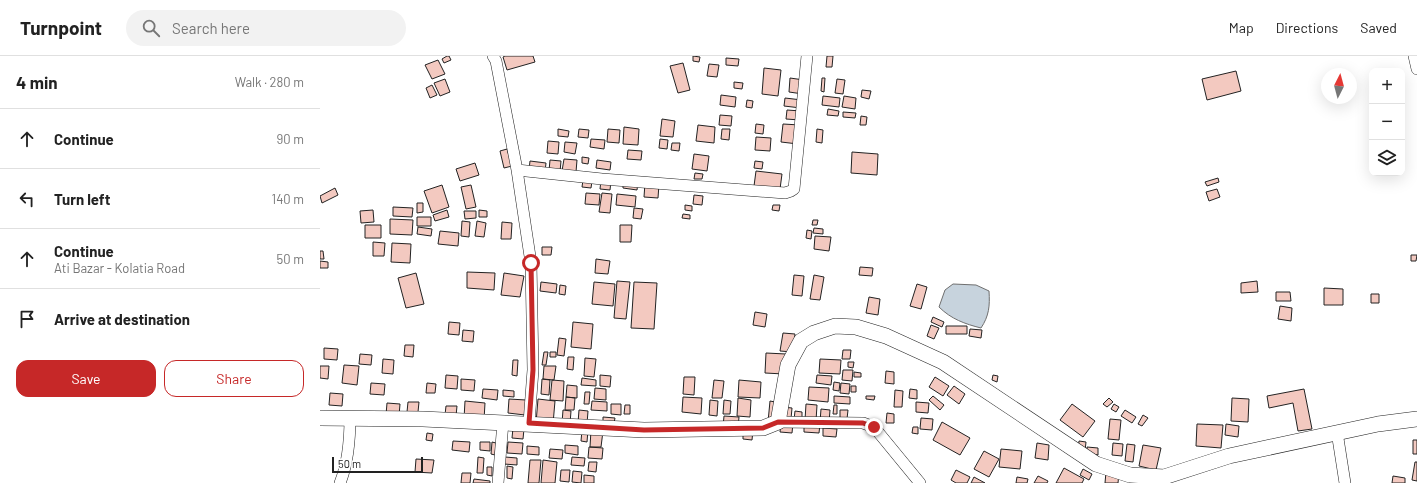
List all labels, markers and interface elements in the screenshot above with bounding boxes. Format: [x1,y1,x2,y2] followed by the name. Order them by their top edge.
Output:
[126,10,406,46] search box
[20,16,102,39] text: Turnpoint
[140,17,162,39] icon: search
[172,19,250,37] text: Search here
[1229,19,1254,36] text: Map
[1276,19,1338,36] text: Directions
[1360,19,1397,36] text: Saved
[1321,68,1357,104] north arrow
[1369,68,1405,176] map controls
[1369,68,1405,104] button: +
[16,72,58,92] text: 4 min
[235,74,304,90] text: Walk · 280 m
[1369,104,1405,140] button: −
[16,128,38,150] icon: ahead
[54,130,114,148] text: Continue
[277,131,304,147] text: 90 m
[1369,140,1405,176] button: layers
[16,188,38,210] icon: left
[54,190,110,208] text: Turn left
[272,191,304,207] text: 140 m
[54,242,114,260] text: Continue
[16,248,38,270] icon: ahead
[277,251,304,267] text: 50 m
[522,254,540,272] route start
[54,260,185,276] text: Ati Bazar - Kolatia Road
[16,308,38,330] icon: arrive
[54,310,190,328] text: Arrive at destination
[16,360,156,397] button: Save
[164,360,304,397] button: Share
[865,418,883,436] route end
[332,455,423,474] scale bar
[338,457,361,470] text: 50 m

